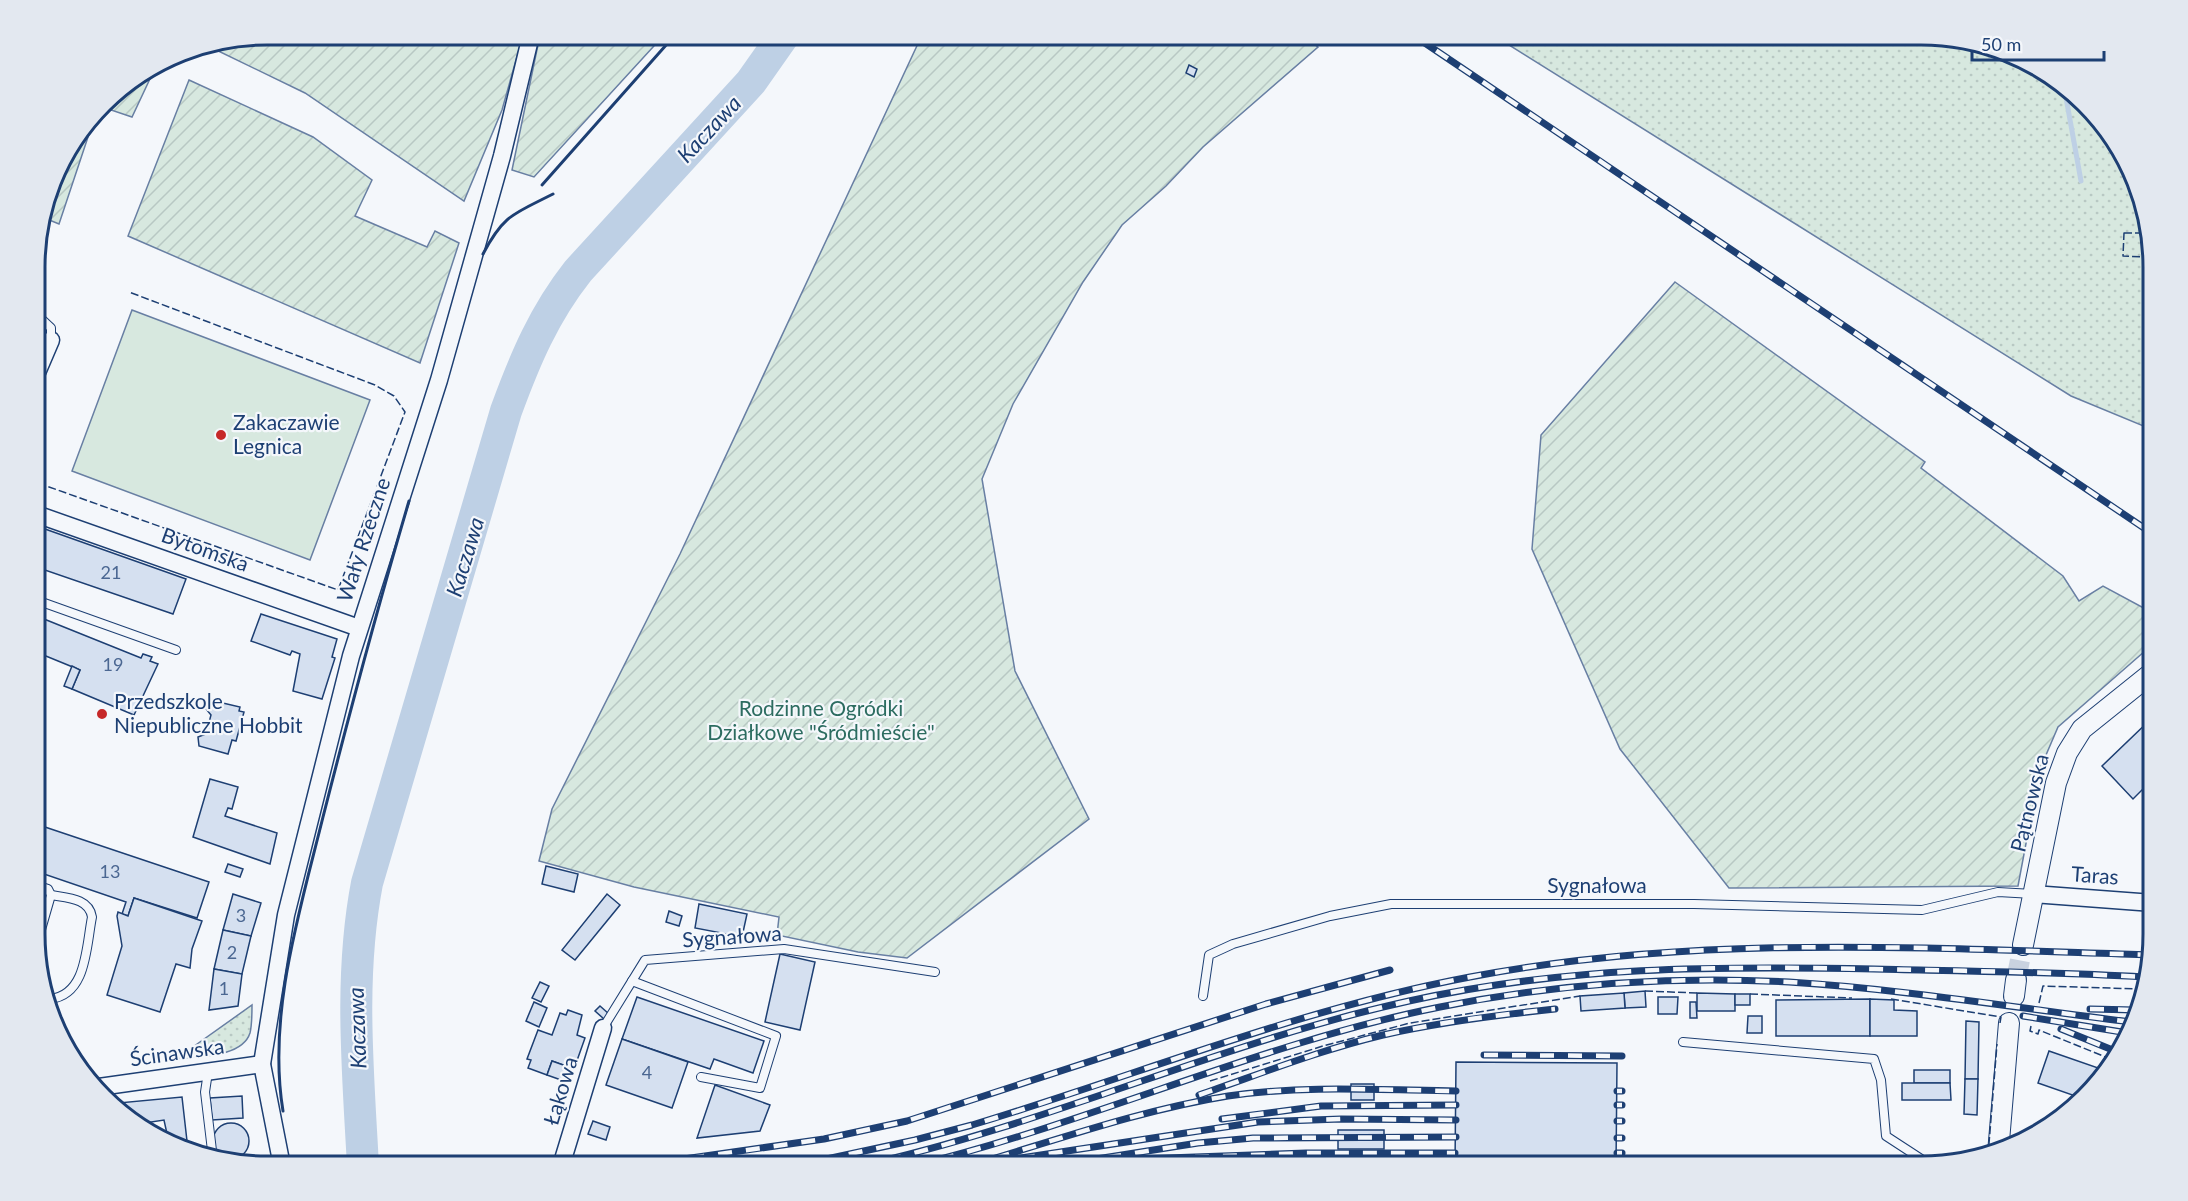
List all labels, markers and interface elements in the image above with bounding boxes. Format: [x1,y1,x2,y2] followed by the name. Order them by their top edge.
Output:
[1972,24,2104,62] scale bar
[1981,33,2021,55] text: 50 m
[671,90,746,168] water label: Kaczawa
[233,409,340,458] place label: Zakaczawie Legnica
[214,428,228,442] marker: Zakaczawie Legnica
[331,474,394,605] street label: Wały Rzeczne
[440,514,489,600] water label: Kaczawa
[158,521,253,576] street label: Bytomska
[101,561,121,583] house number: 21
[103,653,123,675] house number: 19
[114,688,303,737] place label: Przedszkole Niepubliczne Hobbit
[707,695,935,744] park label: Rodzinne Ogródki Działkowe "Śródmieście"
[95,707,109,721] marker: Przedszkole Niepubliczne Hobbit
[2004,751,2053,854] street label: Pątnowska
[100,860,120,882] house number: 13
[2071,860,2120,889] street label: Taras
[1547,872,1647,897] street label: Sygnałowa
[236,904,246,926] house number: 3
[681,920,782,951] street label: Sygnałowa
[227,941,237,963] house number: 2
[219,977,229,999] house number: 1
[342,987,371,1069] water label: Kaczawa
[128,1033,226,1071] street label: Ścinawska
[537,1053,582,1128] street label: Łąkowa
[642,1061,652,1083] house number: 4

